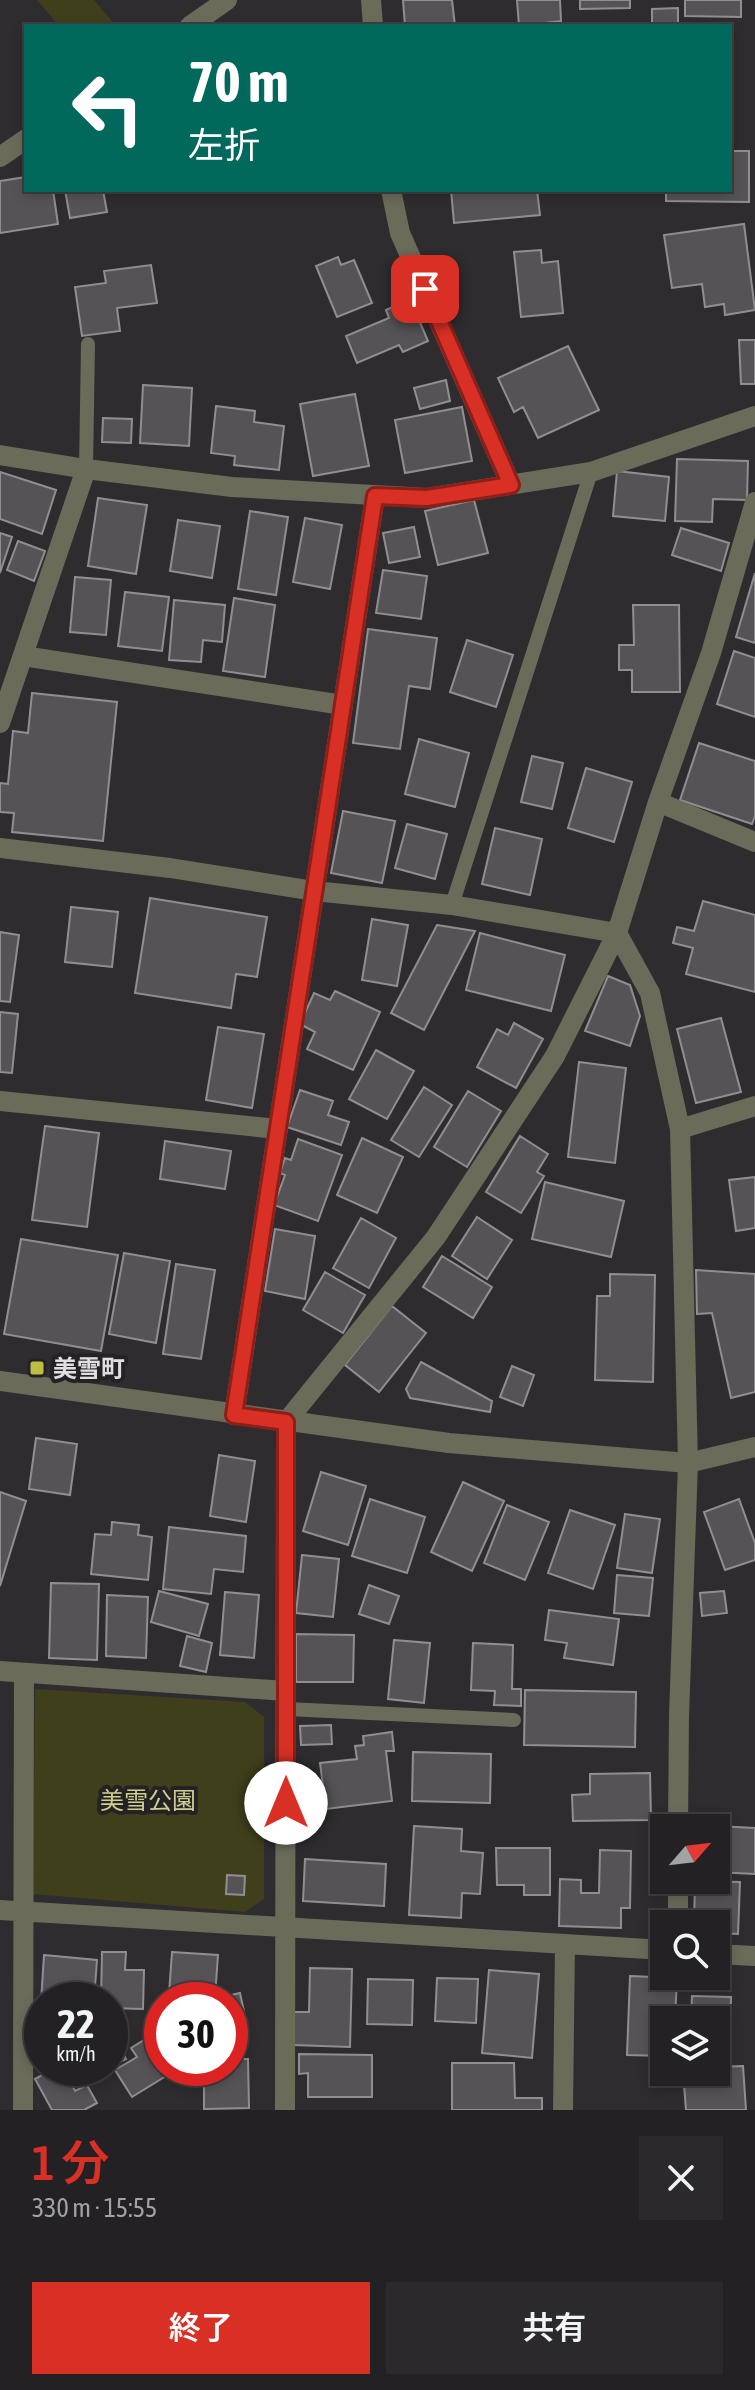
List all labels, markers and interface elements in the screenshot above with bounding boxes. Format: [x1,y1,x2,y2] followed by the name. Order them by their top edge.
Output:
[188,50,289,114] text: 70 m
[56,56,160,160] icon: left
[188,124,260,166] text: 左折
[391,255,459,323] pin
[403,267,447,311] icon: arrive
[53,1355,125,1382] place label: 美雪町
[28,1359,46,1377] marker: 美雪町
[244,1761,328,1845] position arrow
[100,1787,196,1814] park label: 美雪公園
[650,1814,730,1894] north arrow
[650,1814,730,2086] map controls
[650,1910,730,1990] button: search
[144,1982,248,2086] speed limit sign: 30
[57,2001,95,2046] text: 22
[650,2006,730,2086] button: layers
[56,2042,96,2065] text: km/h
[32,2135,109,2190] text: 1 分
[639,2136,723,2220] button: close
[32,2193,157,2223] text: 330 m · 15:55
[32,2282,370,2374] button: 終了
[386,2282,723,2374] button: 共有

